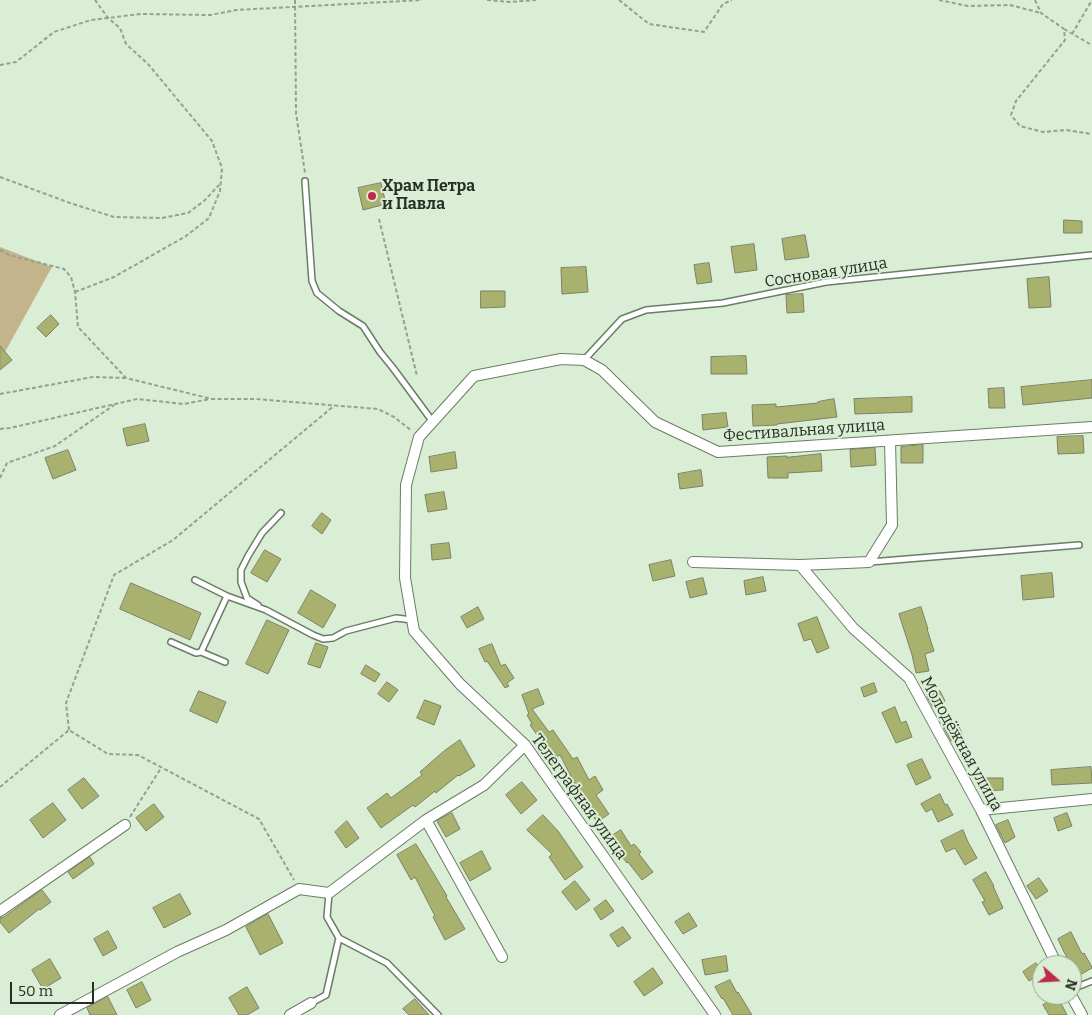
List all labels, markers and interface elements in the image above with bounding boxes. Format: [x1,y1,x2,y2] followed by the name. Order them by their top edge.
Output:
[382,177,475,215] place label: Храм Петра и Павла
[366,190,378,202] marker: Храм Петра и Павла
[763,254,889,292] street label: Сосновая улица
[722,416,886,446] street label: Фестивальная улица
[916,673,1006,815] street label: Молодёжная улица
[527,730,631,864] street label: Телеграфная улица
[1032,955,1082,1005] north arrow
[12,972,96,1004] scale bar
[1061,977,1081,993] text: N
[18,982,53,1000] text: 50 m

